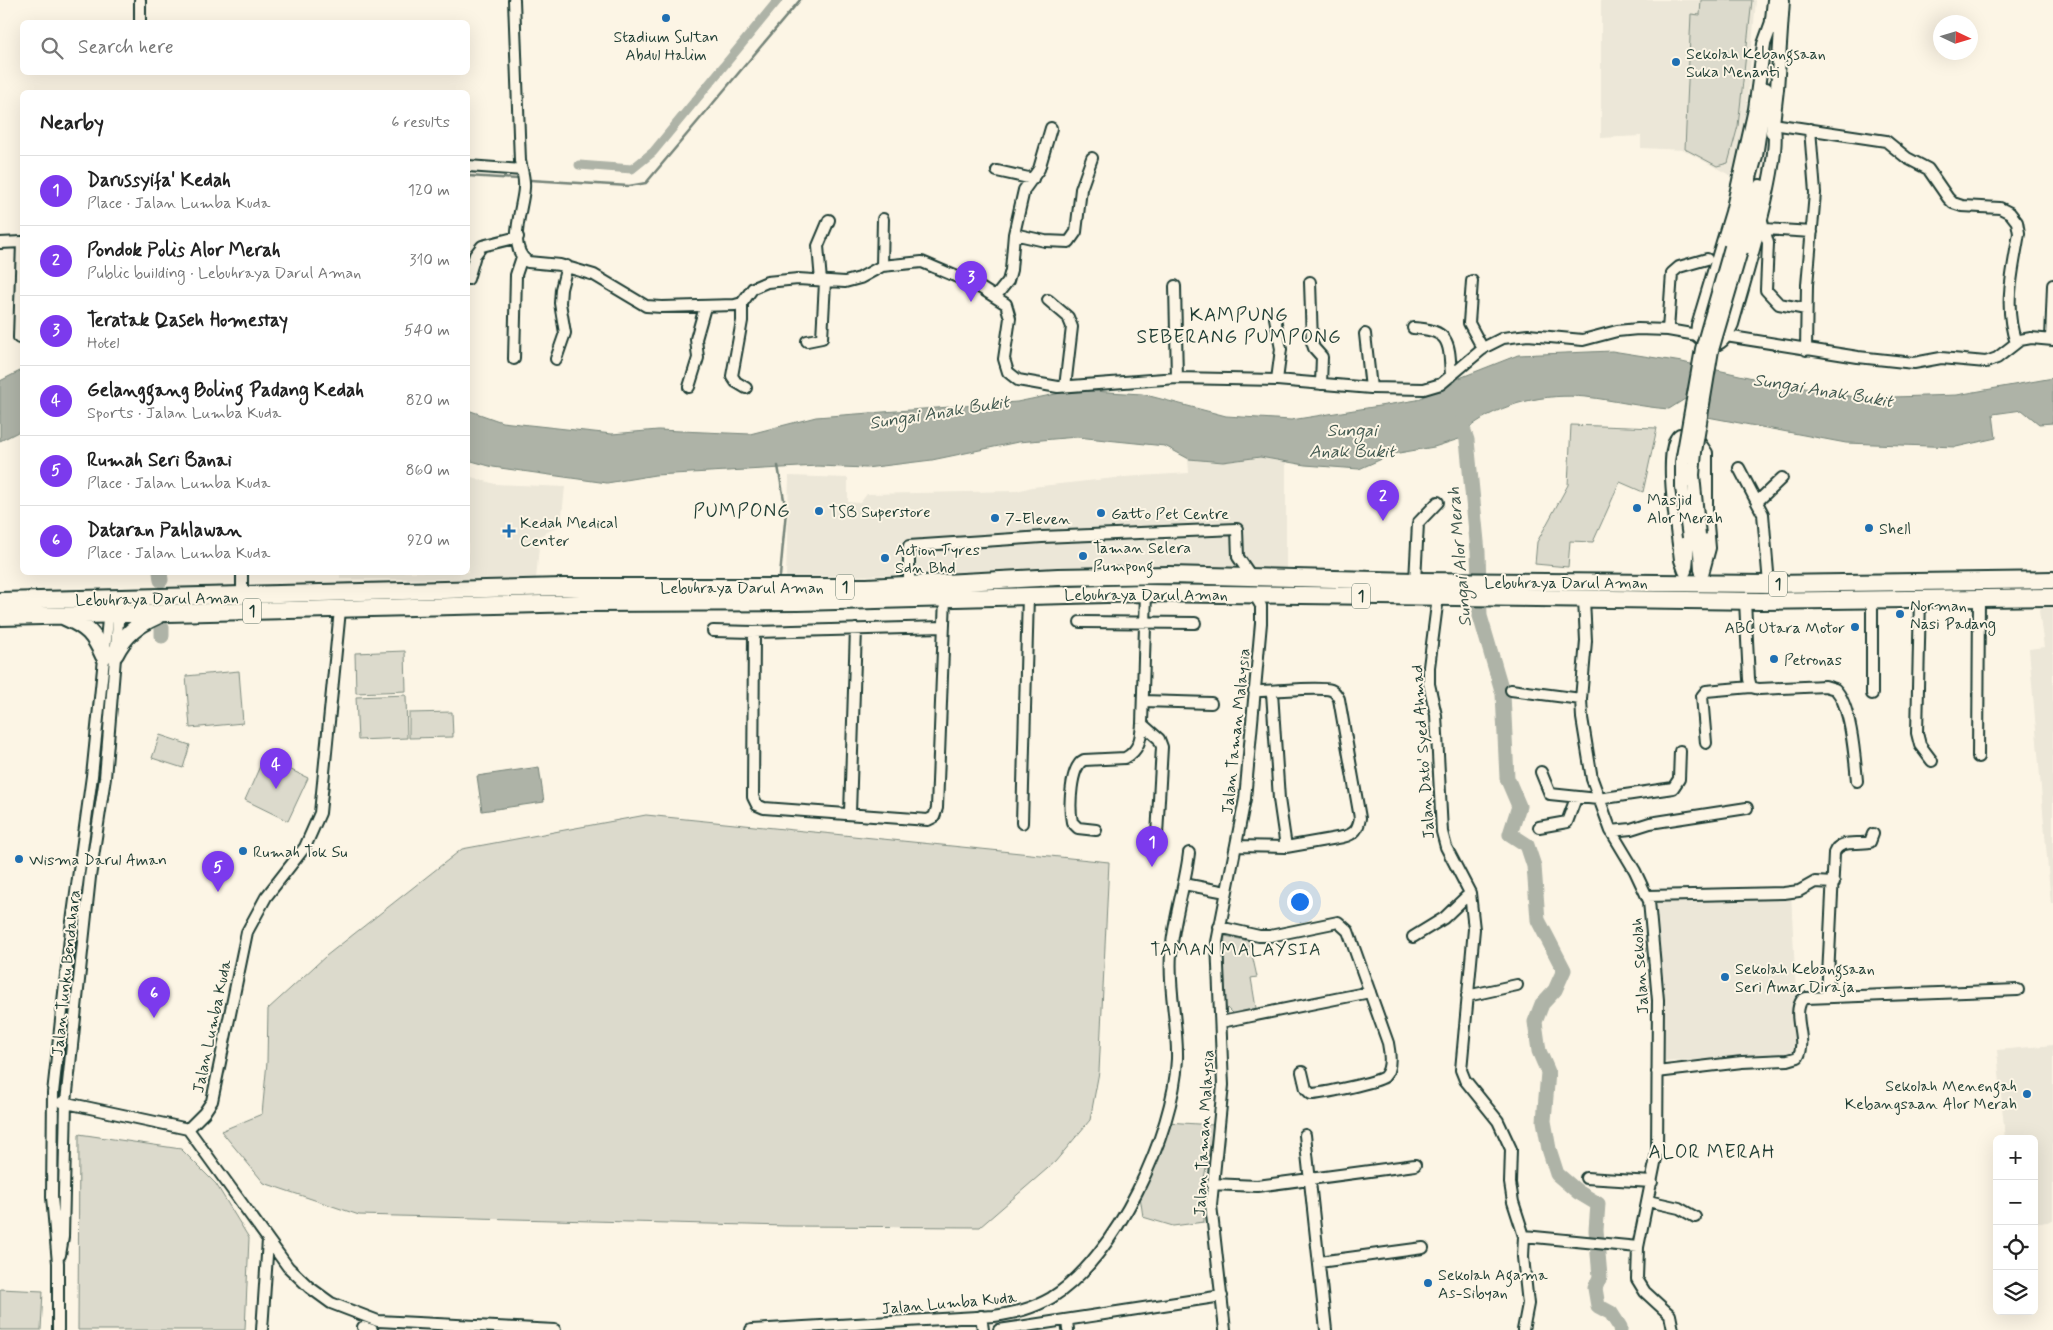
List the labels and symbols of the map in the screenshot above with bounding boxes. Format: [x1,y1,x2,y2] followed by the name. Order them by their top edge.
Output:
[660,12,672,24] marker: Stadium Sultan Abdul Halim
[1933,15,1978,60] north arrow
[613,27,719,66] place label: Stadium Sultan Abdul Halim
[1686,44,1826,83] place label: Sekolah Kebangsaan Suka Menanti
[1670,56,1682,68] marker: Sekolah Kebangsaan Suka Menanti
[955,261,987,302] pin: 3
[1137,303,1341,350] district label: KAMPUNG SEBERANG PUMPONG
[1751,368,1897,416] water label: Sungai Anak Bukit
[868,390,1013,438] water label: Sungai Anak Bukit
[1309,419,1397,464] water label: Sungai Anak Bukit
[1367,480,1399,521] pin: 2
[1442,486,1480,628] water label: Sungai Alor Merah
[1647,490,1723,529] place label: Masjid Alor Merah
[693,499,791,524] district label: PUMPONG
[829,502,931,523] place label: TSB Superstore
[1631,502,1643,514] marker: Masjid Alor Merah
[1111,504,1229,525] place label: Gatto Pet Centre
[813,505,825,517] marker: TSB Superstore
[1095,507,1107,519] marker: Gatto Pet Centre
[1005,509,1071,530] place label: 7-Eleven
[989,512,1001,524] marker: 7-Eleven
[520,513,618,552] place label: Kedah Medical Center
[1879,519,1911,540] place label: Shell
[1863,522,1875,534] marker: Shell
[502,524,516,538] marker: Kedah Medical Center
[1093,538,1191,578] place label: Taman Selera Pumpong
[895,540,980,579] place label: Action Tyres Sdn Bhd
[1077,550,1089,562] marker: Taman Selera Pumpong
[879,552,891,564] marker: Action Tyres Sdn Bhd
[1769,572,1787,596] road number: 1
[1484,573,1648,594] street label: Lebuhraya Darul Aman
[836,574,854,600] road number: 1
[660,578,824,599] street label: Lebuhraya Darul Aman
[1352,584,1370,608] road number: 1
[1064,585,1228,606] street label: Lebuhraya Darul Aman
[75,588,239,611] street label: Lebuhraya Darul Aman
[1910,596,1996,636] place label: Norman Nasi Padang
[243,598,261,624] road number: 1
[1894,608,1906,620] marker: Norman Nasi Padang
[1724,618,1845,639] place label: ABC Utara Motor
[1849,621,1861,633] marker: ABC Utara Motor
[1217,647,1256,815] street label: Jalan Taman Malaysia
[1784,650,1842,671] place label: Petronas
[1768,653,1780,665] marker: Petronas
[1407,664,1440,840] street label: Jalan Dato' Syed Ahmad
[260,748,292,789] pin: 4
[1136,826,1168,867] pin: 1
[253,842,348,863] place label: Rumah Tok Su
[237,845,249,857] marker: Rumah Tok Su
[29,850,167,871] place label: Wisma Darul Aman
[202,851,234,892] pin: 5
[13,853,25,865] marker: Wisma Darul Aman
[47,889,86,1057] street label: Jalan Tunku Bendahara
[1287,889,1313,915] your location
[1627,917,1654,1015] street label: Jalan Sekolah
[1150,938,1322,962] district label: TAMAN MALAYSIA
[188,957,237,1095] street label: Jalan Lumba Kuda
[1735,959,1875,998] place label: Sekolah Kebangsaan Seri Amar Diraja
[1719,971,1731,983] marker: Sekolah Kebangsaan Seri Amar Diraja
[138,977,170,1018] pin: 6
[1190,1049,1219,1217] street label: Jalan Taman Malaysia
[1845,1076,2017,1115] place label: Sekolah Menengah Kebangsaan Alor Merah
[2021,1088,2033,1100] marker: Sekolah Menengah Kebangsaan Alor Merah
[1649,1140,1775,1165] district label: ALOR MERAH
[1438,1265,1548,1304] place label: Sekolah Agama As-Sibyan
[1422,1277,1434,1289] marker: Sekolah Agama As-Sibyan
[881,1287,1018,1320] street label: Jalan Lumba Kuda

